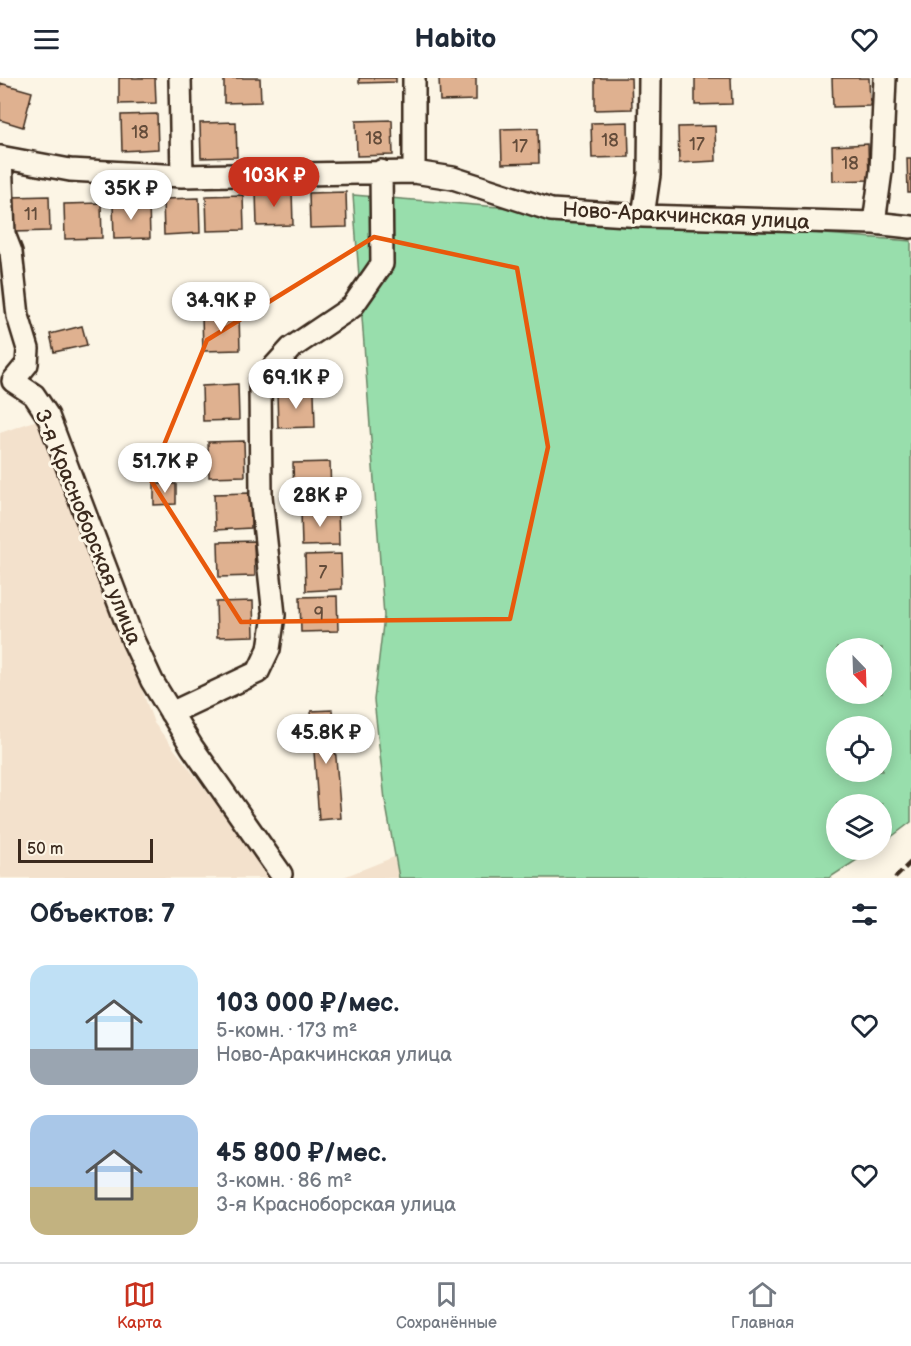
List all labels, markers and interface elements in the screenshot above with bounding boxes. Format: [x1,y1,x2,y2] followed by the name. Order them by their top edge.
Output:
[30,23,63,56] icon: menu
[415,23,496,55] text: Habito
[848,23,881,56] icon: heart
[131,122,149,143] house number: 18
[365,128,383,149] house number: 18
[601,130,619,151] house number: 18
[689,134,705,155] house number: 17
[512,136,528,157] house number: 17
[841,153,859,174] house number: 18
[225,157,323,208] pin: 103K ₽
[242,164,306,188] text: 103K ₽
[89,170,173,221] pin: 35K ₽
[104,177,158,201] text: 35K ₽
[562,197,811,235] street label: Ново-Аракчинская улица
[24,204,38,225] house number: 11
[166,282,276,333] pin: 34.9K ₽
[186,289,256,313] text: 34.9K ₽
[241,359,351,410] pin: 69.1K ₽
[262,366,330,390] text: 69.1K ₽
[29,405,147,649] street label: 3-я Красноборская улица
[110,443,220,494] pin: 51.7K ₽
[132,450,198,474] text: 51.7K ₽
[278,477,362,528] pin: 28K ₽
[293,484,347,508] text: 28K ₽
[319,562,328,583] house number: 7
[314,604,324,625] house number: 9
[826,638,892,704] north arrow
[826,638,892,860] map controls
[271,714,381,765] pin: 45.8K ₽
[826,716,892,782] button: locate
[291,721,361,745] text: 45.8K ₽
[826,794,892,860] button: layers
[18,836,153,864] scale bar
[27,840,63,859] text: 50 m
[848,898,881,931] icon: filters
[30,899,175,930] text: Объектов: 7
[216,988,399,1019] text: 103 000 ₽/мес.
[78,989,150,1061] icon: home
[848,1009,881,1042] icon: heart
[216,1019,357,1043] text: 5-комн. · 173 m²
[216,1043,452,1067] text: Ново-Аракчинская улица
[216,1138,387,1169] text: 45 800 ₽/мес.
[78,1139,150,1211] icon: home
[848,1159,881,1192] icon: heart
[216,1169,352,1193] text: 3-комн. · 86 m²
[216,1193,456,1217] text: 3-я Красноборская улица
[117,1278,162,1333] tab: Карта
[396,1278,497,1333] tab: Сохранённые
[731,1278,794,1333] tab: Главная

